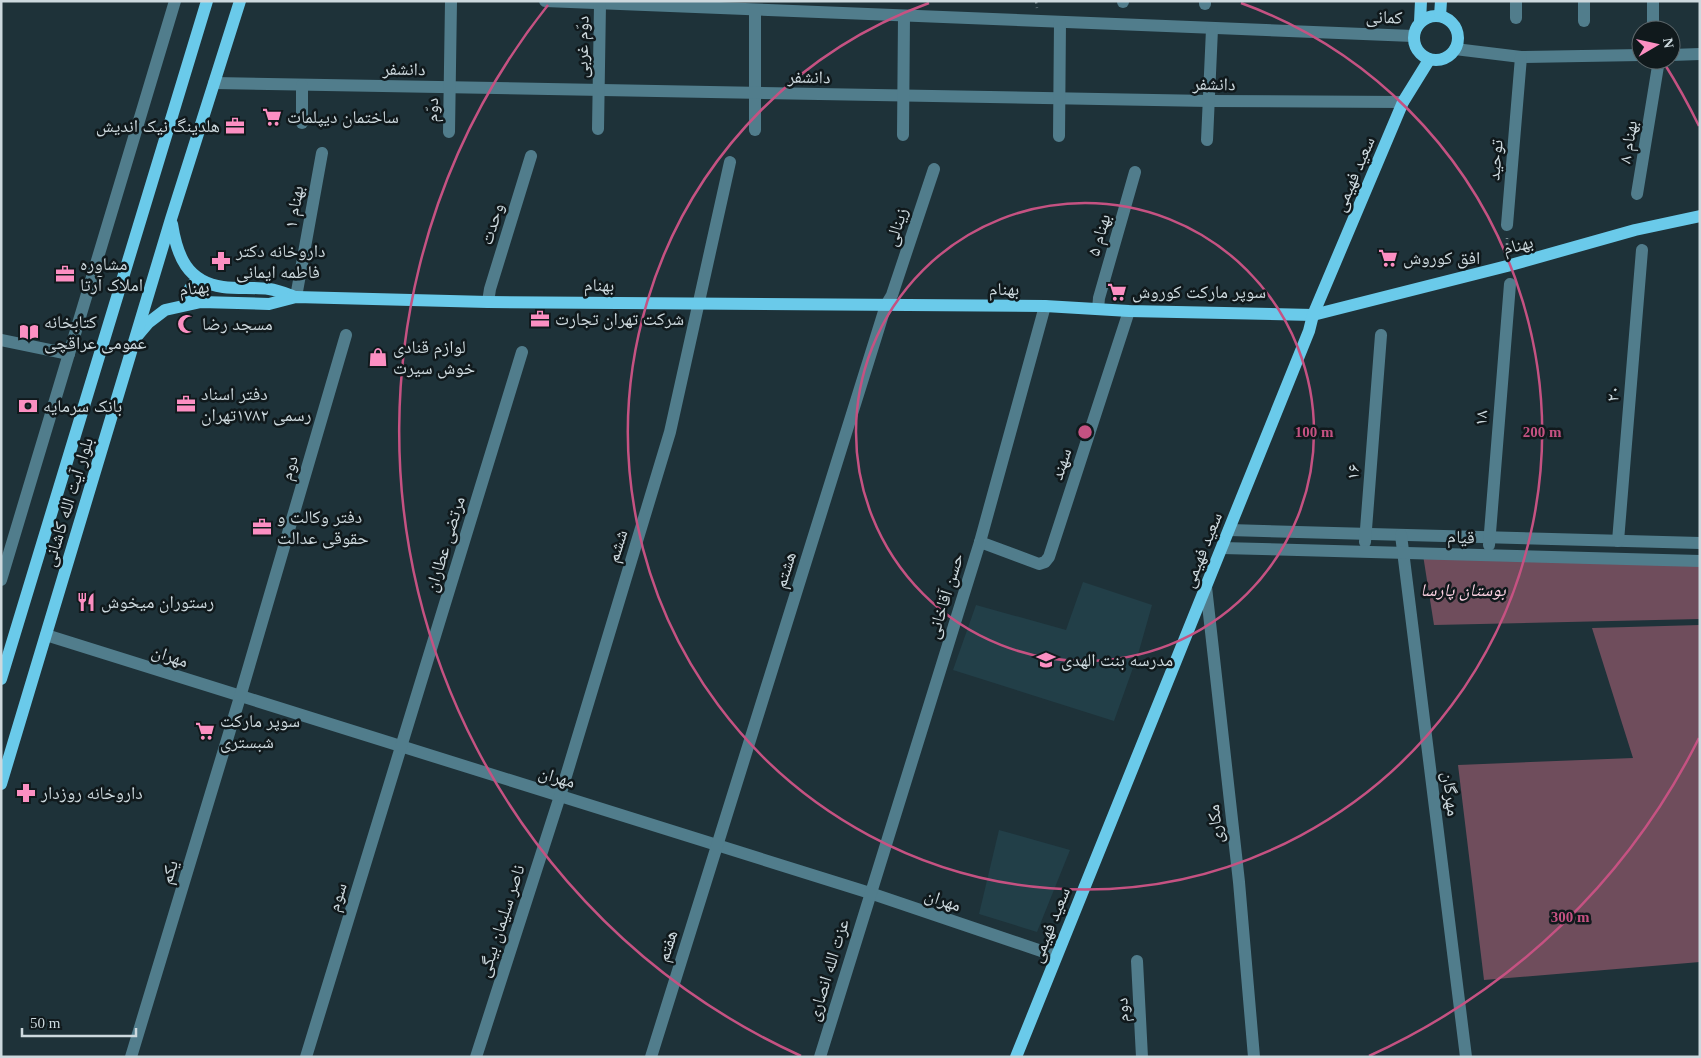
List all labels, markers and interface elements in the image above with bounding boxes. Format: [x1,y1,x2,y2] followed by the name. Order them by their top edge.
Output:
[1365,6,1403,29] street label: کمانی
[571,15,595,79] street label: دوّم غربی
[1631,20,1681,70] north arrow
[1660,37,1677,49] text: N
[381,59,426,79] street label: دانشفر
[786,67,831,87] street label: دانشفر
[1191,74,1236,94] street label: دانشفر
[422,97,444,123] street label: دوّم
[261,106,283,128] supermarket icon: ساختمان دیپلمات
[287,107,399,128] place label: ساختمان دیپلمات
[224,115,246,137] office icon: هلدینگ نیک اندیش
[96,116,220,137] place label: هلدینگ نیک اندیش
[1615,119,1643,165] street label: بهنام ۸
[1329,133,1380,215] street label: سعید فهیمی
[1483,139,1507,181] street label: توحید
[280,184,310,230] street label: بهنام ۱
[476,201,508,247] street label: وحدت
[880,205,913,249] street label: زینالی
[1083,212,1116,259] street label: بهنام ۵
[1501,231,1536,261] street label: بهنام
[235,241,325,283] place label: داروخانه دکتر فاطمه ایمانی
[1377,247,1399,269] supermarket icon: افق کوروش
[1403,248,1480,269] place label: افق کوروش
[210,250,232,272] pharmacy icon: داروخانه دکتر فاطمه ایمانی
[80,254,143,295] place label: مشاوره املاک آرتا
[54,263,76,285] office icon: مشاوره املاک آرتا
[584,275,614,297] street label: بهنام
[178,276,211,302] street label: بهنام
[989,279,1019,301] street label: بهنام
[1106,281,1128,303] supermarket icon: سوپر ماركت كوروش
[1132,282,1266,303] place label: سوپر ماركت كوروش
[529,308,551,330] office icon: شرکت تهران تجارت
[555,309,684,330] place label: شرکت تهران تجارت
[44,312,147,354] place label: کتابخانه عمومی عراقچی
[176,313,198,335] mosque icon: مسجد رضا
[202,314,273,334] place label: مسجد رضا
[18,321,40,343] library icon: کتابخانه عمومی عراقچی
[393,337,475,379] place label: لوازم قنادی خوش سیرت
[367,346,389,368] shop icon: لوازم قنادی خوش سیرت
[201,384,312,426] place label: دفتر اسناد رسمی ۱۷۸۲تهران
[1602,385,1624,403] street label: ۲۰
[175,393,197,415] office icon: دفتر اسناد رسمی ۱۷۸۲تهران
[17,395,39,417] bank icon: بانک سرمایه
[43,396,122,417] place label: بانک سرمایه
[1470,409,1492,427] street label: ۱۸
[1076,423,1094,441] centre of rings
[1295,424,1334,440] text: 100 m
[1523,424,1562,440] text: 200 m
[39,435,98,569] street label: بلوار آیت الله کاشانی
[1046,445,1076,483] street label: سهند
[276,453,304,483] street label: دوم
[1342,463,1364,481] street label: ۱۶
[421,494,470,595] street label: مرتضی عطاران
[277,507,369,549] place label: دفتر وکالت و حقوقی عدالت
[1178,509,1227,591] street label: سعید فهیمی
[251,516,273,538] office icon: دفتر وکالت و حقوقی عدالت
[603,527,633,565] street label: ششم
[1447,527,1475,549] street label: قیام
[770,549,802,591] street label: هشتم
[923,551,968,641] street label: حسن آقاخانی
[1420,580,1507,601] park label: بوستان پارسا
[75,591,97,613] restaurant icon: رستوران میخوش
[101,592,214,613] place label: رستوران میخوش
[149,641,191,672] street label: مهران
[1035,649,1057,671] school or university icon: مدرسه بنت الهدی
[1061,650,1173,671] place label: مدرسه بنت الهدی
[220,711,300,753] place label: سوپر مارکت شبستری
[194,720,216,742] supermarket icon: سوپر مارکت شبستری
[536,762,578,793] street label: مهران
[1437,770,1464,818] street label: مهرگان
[15,782,37,804] pharmacy icon: داروخانه روزدار
[40,783,143,803] place label: داروخانه روزدار
[1203,803,1228,844] street label: مکاری
[156,858,184,887] street label: یکم
[473,862,530,980] street label: ناصر سلیمان بیگی
[323,880,353,914] street label: سوم
[922,884,964,916] street label: مهران
[1026,884,1075,966] street label: سعید فهیمی
[1551,909,1590,925] text: 300 m
[803,916,854,1024] street label: عزت الله انصاری
[653,928,683,965] street label: هفتم
[1111,997,1135,1023] street label: دوم
[22,1006,136,1038] scale bar
[30,1015,61,1031] text: 50 m

